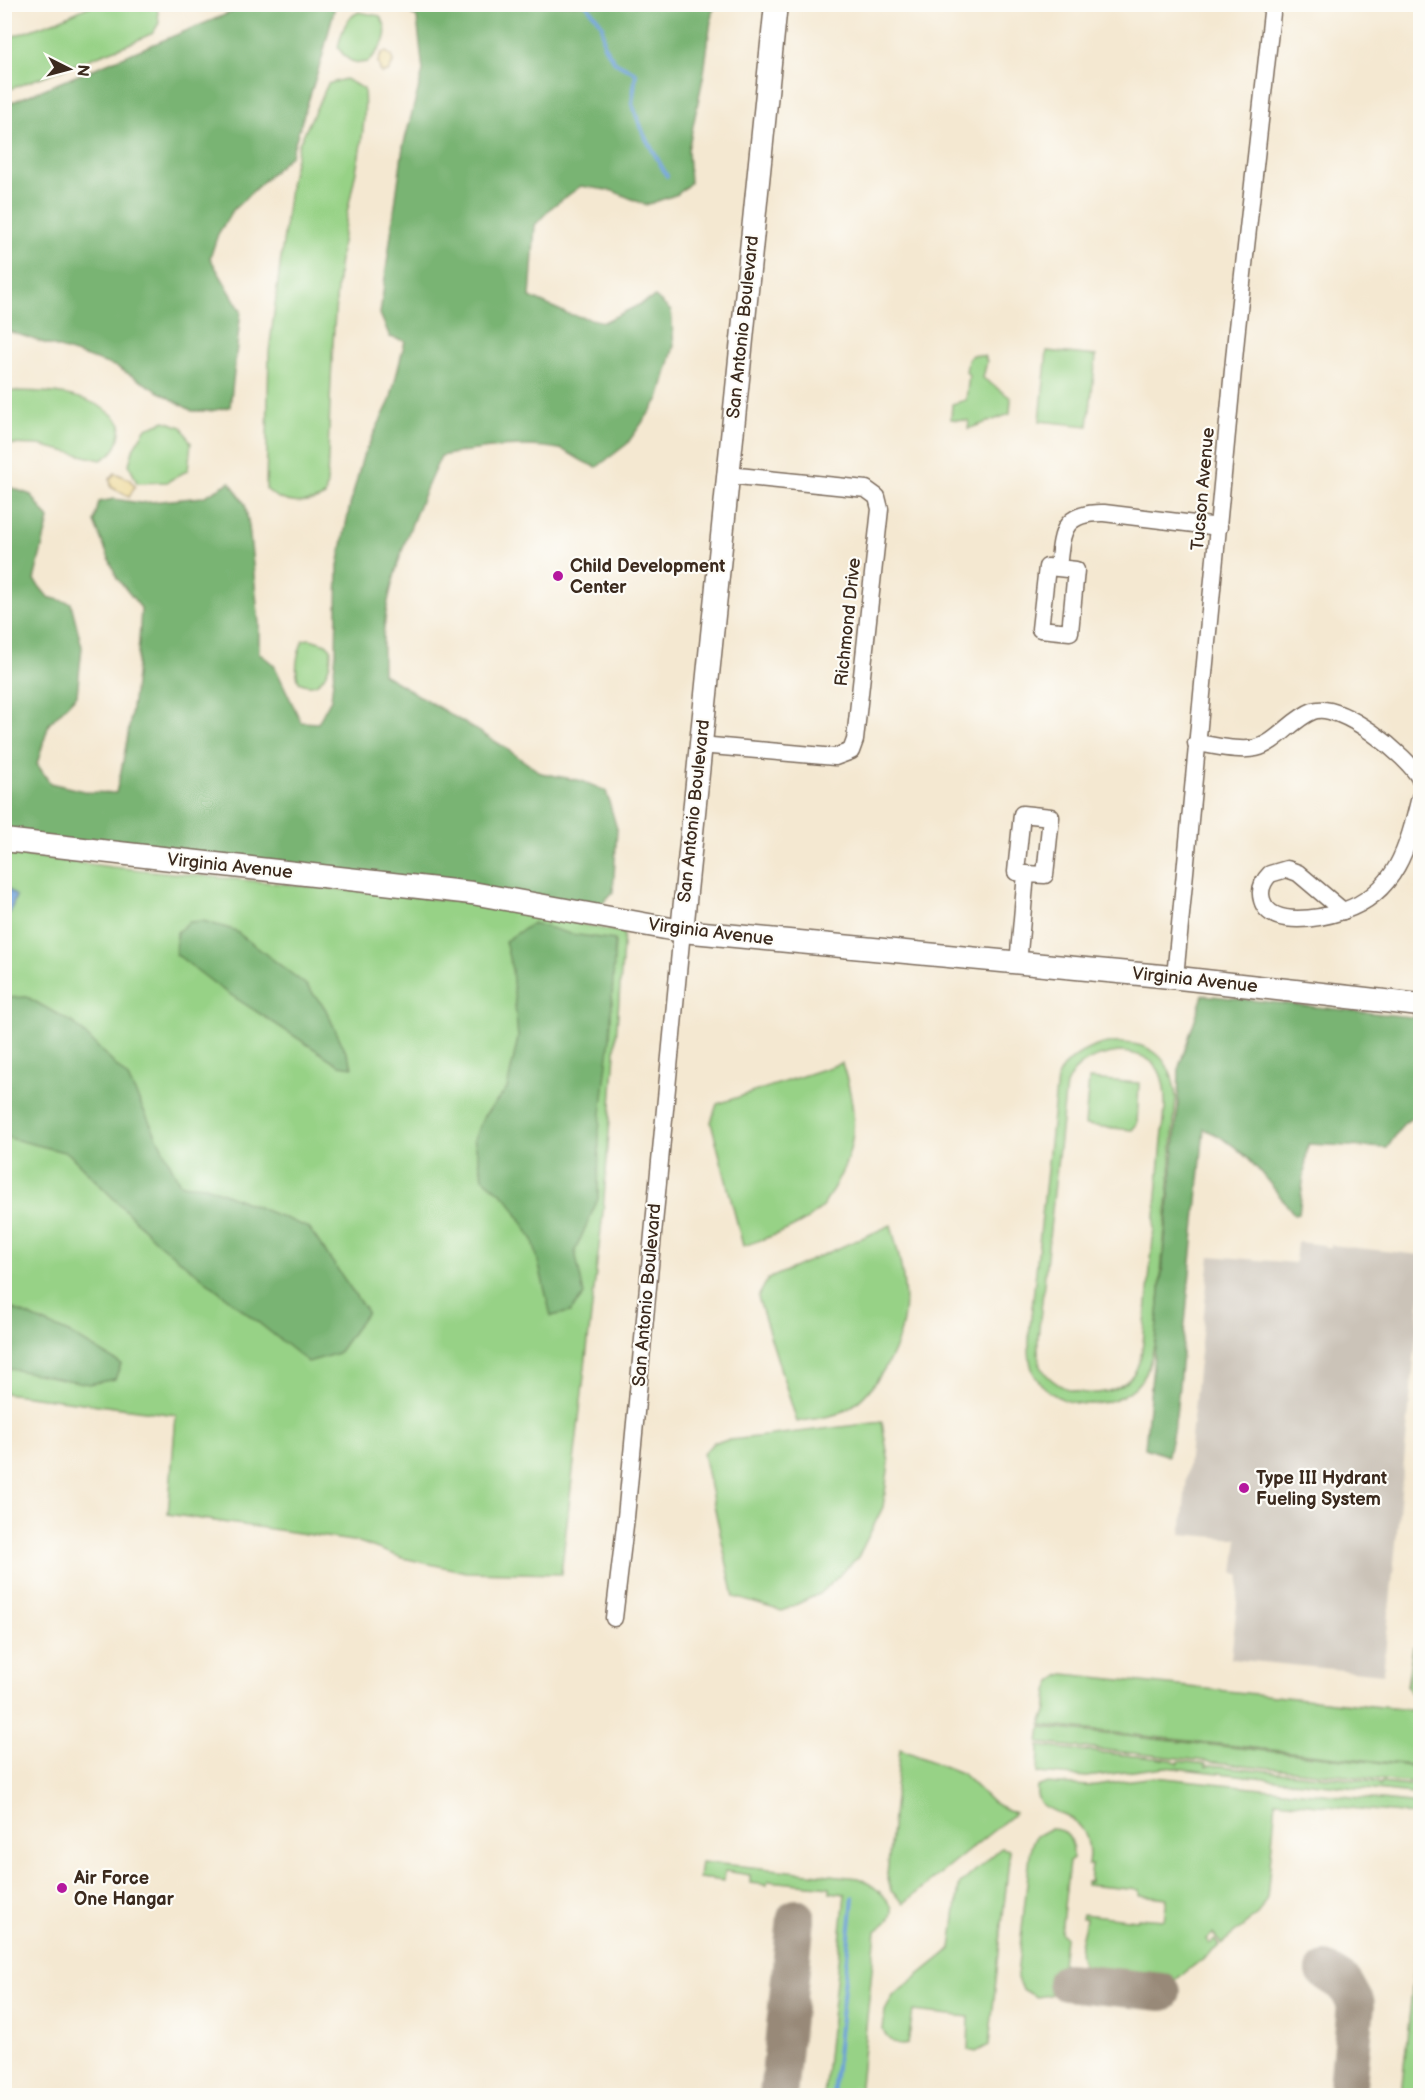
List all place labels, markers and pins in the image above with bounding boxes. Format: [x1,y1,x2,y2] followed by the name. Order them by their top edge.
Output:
[570,556,725,598] place label: Child Development Center
[551,569,565,583] marker: Child Development Center
[1256,1468,1387,1510] place label: Type III Hydrant Fueling System
[1237,1481,1251,1495] marker: Type III Hydrant Fueling System
[73,1868,175,1910] place label: Air Force One Hangar
[55,1881,69,1895] marker: Air Force One Hangar

